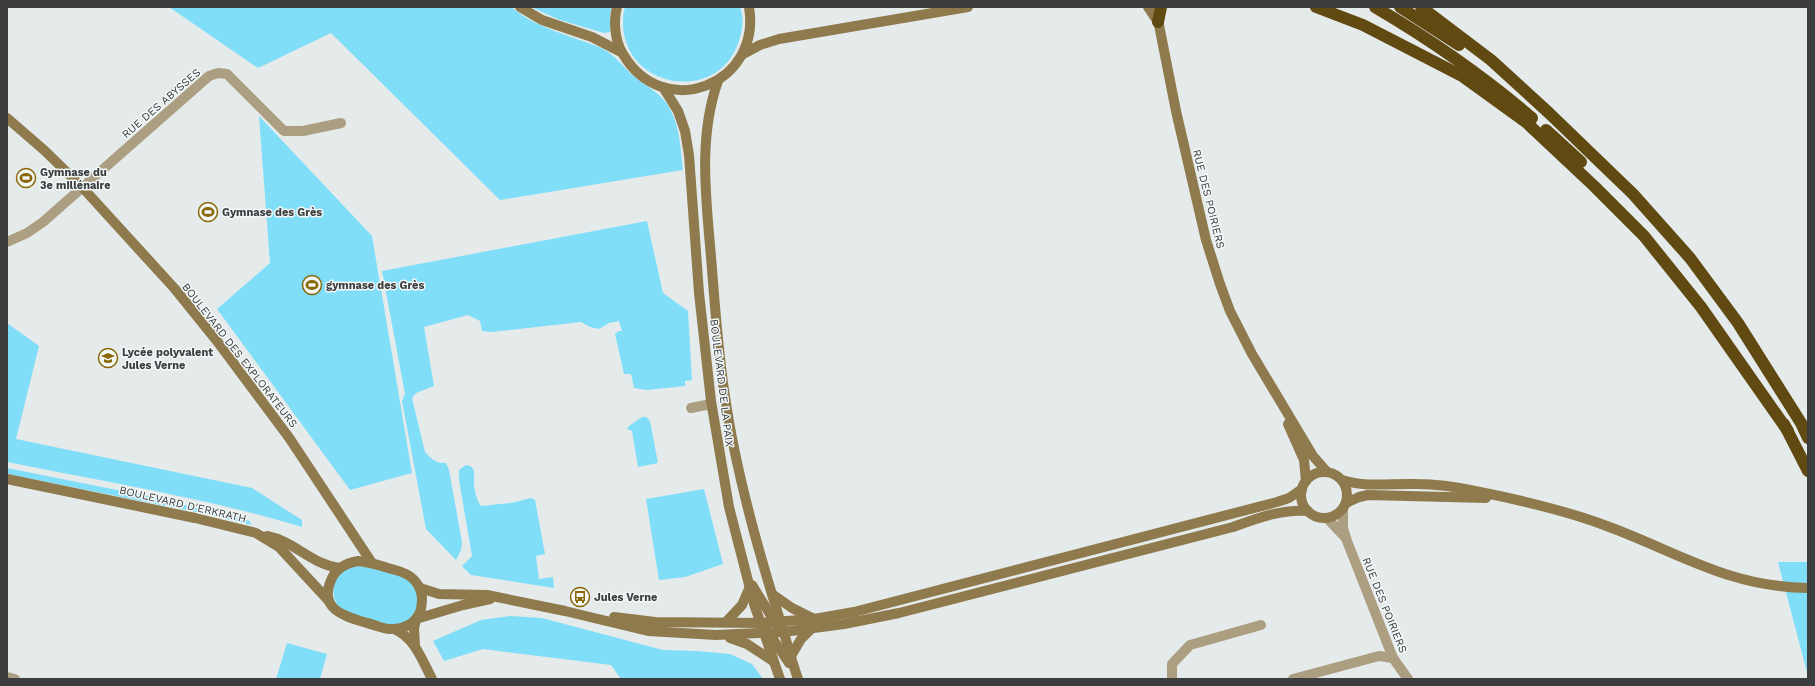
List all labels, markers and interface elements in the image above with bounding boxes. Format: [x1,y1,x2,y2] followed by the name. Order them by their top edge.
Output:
[119,66,203,141] street label: RUE DES ABYSSES
[1190,148,1227,250] street label: RUE DES POIRIERS
[40,166,111,192] place label: Gymnase du 3e millénaire
[15,167,37,189] sports icon: Gymnase du 3e millénaire
[197,201,219,223] sports icon: Gymnase des Grès
[222,206,322,219] place label: Gymnase des Grès
[301,274,323,296] sports icon: gymnase des Grès
[326,279,424,292] place label: gymnase des Grès
[179,281,300,430] street label: BOULEVARD DES EXPLORATEURS
[707,318,736,448] street label: BOULEVARD DE LA PAIX
[122,346,213,372] place label: Lycée polyvalent Jules Verne
[97,347,119,369] school or university icon: Lycée polyvalent Jules Verne
[118,484,248,525] street label: BOULEVARD D'ERKRATH
[1359,556,1410,655] street label: RUE DES POIRIERS
[569,586,591,608] bus stop icon: Jules Verne
[594,591,657,604] place label: Jules Verne

